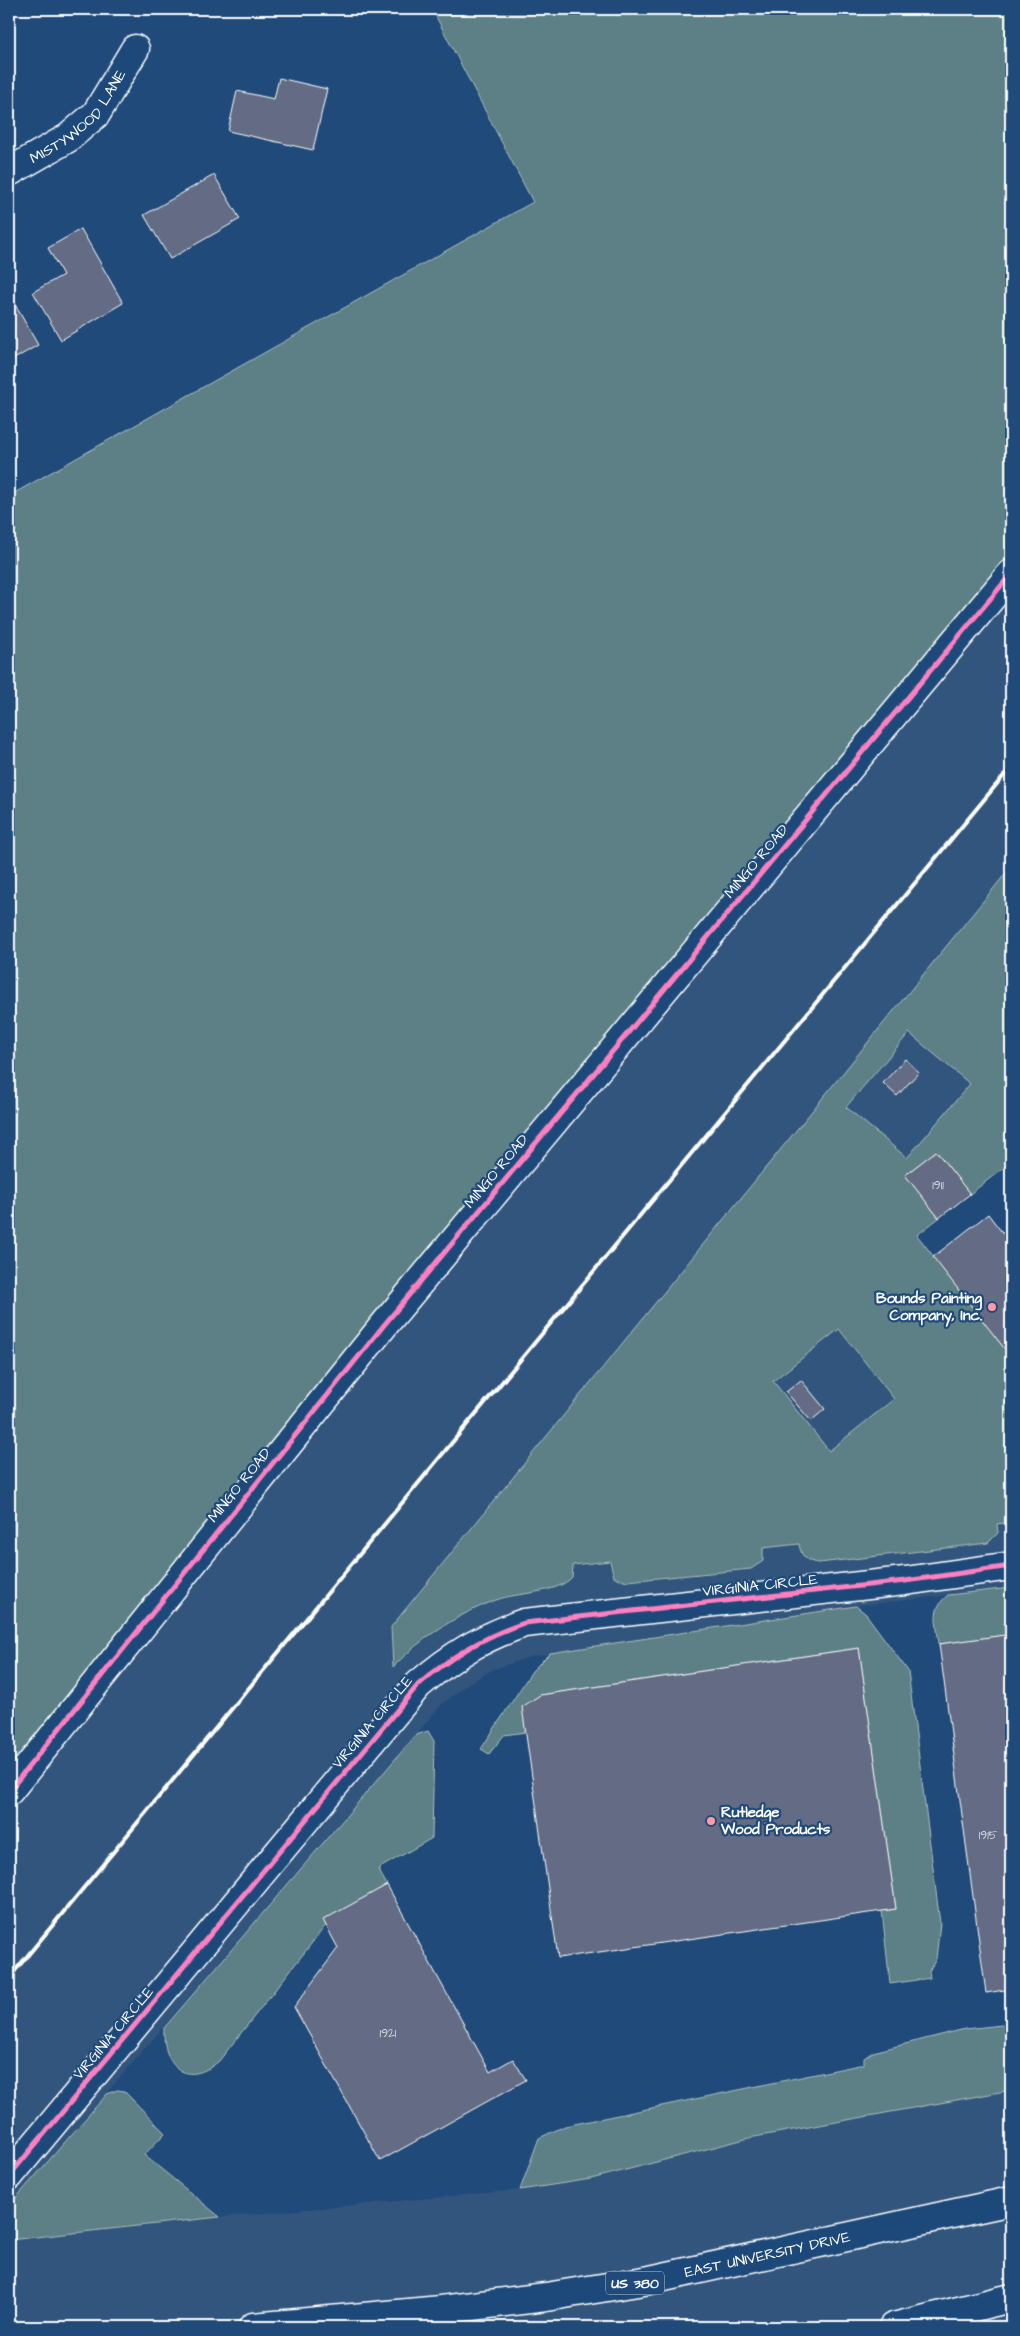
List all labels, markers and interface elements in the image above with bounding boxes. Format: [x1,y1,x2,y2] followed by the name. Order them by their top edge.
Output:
[26,66,131,169] street label: MISTYWOOD LANE
[719,820,794,903] street label: MINGO ROAD
[459,1130,534,1213] street label: MINGO ROAD
[932,1177,944,1194] house number: 1911
[876,1288,982,1327] place label: Bounds Painting Company, Inc.
[986,1301,998,1313] marker: Bounds Painting Company, Inc.
[203,1443,276,1527] street label: MINGO ROAD
[701,1569,819,1602] street label: VIRGINIA CIRCLE
[327,1671,418,1773] street label: VIRGINIA CIRCLE
[720,1802,831,1840] place label: Rutledge Wood Products
[705,1815,717,1827] marker: Rutledge Wood Products
[979,1827,998,1844] house number: 1915
[68,1982,159,2084] street label: VIRGINIA CIRCLE
[380,2025,397,2042] house number: 1921
[683,2226,852,2283] street label: EAST UNIVERSITY DRIVE
[606,2272,664,2294] road number: US 380

